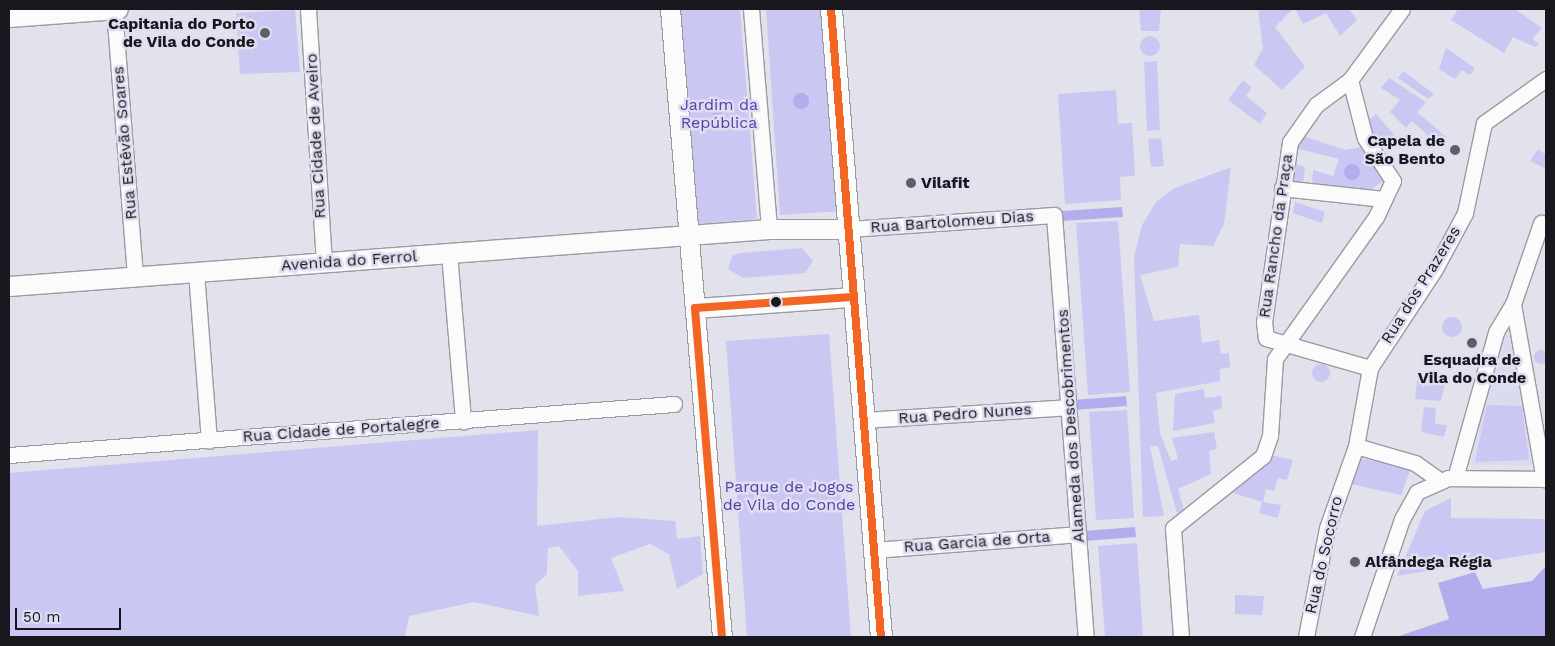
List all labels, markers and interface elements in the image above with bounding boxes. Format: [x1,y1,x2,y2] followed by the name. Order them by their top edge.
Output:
[108,14,255,52] place label: Capitania do Porto de Vila do Conde
[259,27,271,39] marker: Capitania do Porto de Vila do Conde
[302,52,330,220] street label: Rua Cidade de Aveiro
[109,65,141,221] street label: Rua Estêvão Soares
[680,95,758,133] park label: Jardim da República
[1365,131,1445,169] place label: Capela de São Bento
[1449,144,1461,156] marker: Capela de São Bento
[1255,152,1297,320] street label: Rua Rancho da Praça
[921,173,969,193] place label: Vilafit
[905,177,917,189] marker: Vilafit
[869,207,1035,237] street label: Rua Bartolomeu Dias
[1377,223,1465,347] street label: Rua dos Prazeres
[280,247,418,275] street label: Avenida do Ferrol
[771,297,781,307] unlabelled marker
[1053,308,1089,544] street label: Alameda dos Descobrimentos
[1466,337,1478,349] marker: Esquadra de Vila do Conde
[1418,350,1526,388] place label: Esquadra de Vila do Conde
[897,400,1033,428] street label: Rua Pedro Nunes
[242,414,440,446] street label: Rua Cidade de Portalegre
[722,477,856,515] park label: Parque de Jogos de Vila do Conde
[1301,494,1347,616] street label: Rua do Socorro
[903,527,1051,557] street label: Rua Garcia de Orta
[1365,552,1492,572] place label: Alfândega Régia
[1349,556,1361,568] marker: Alfândega Régia
[18,598,124,630] scale bar
[23,608,60,626] text: 50 m

